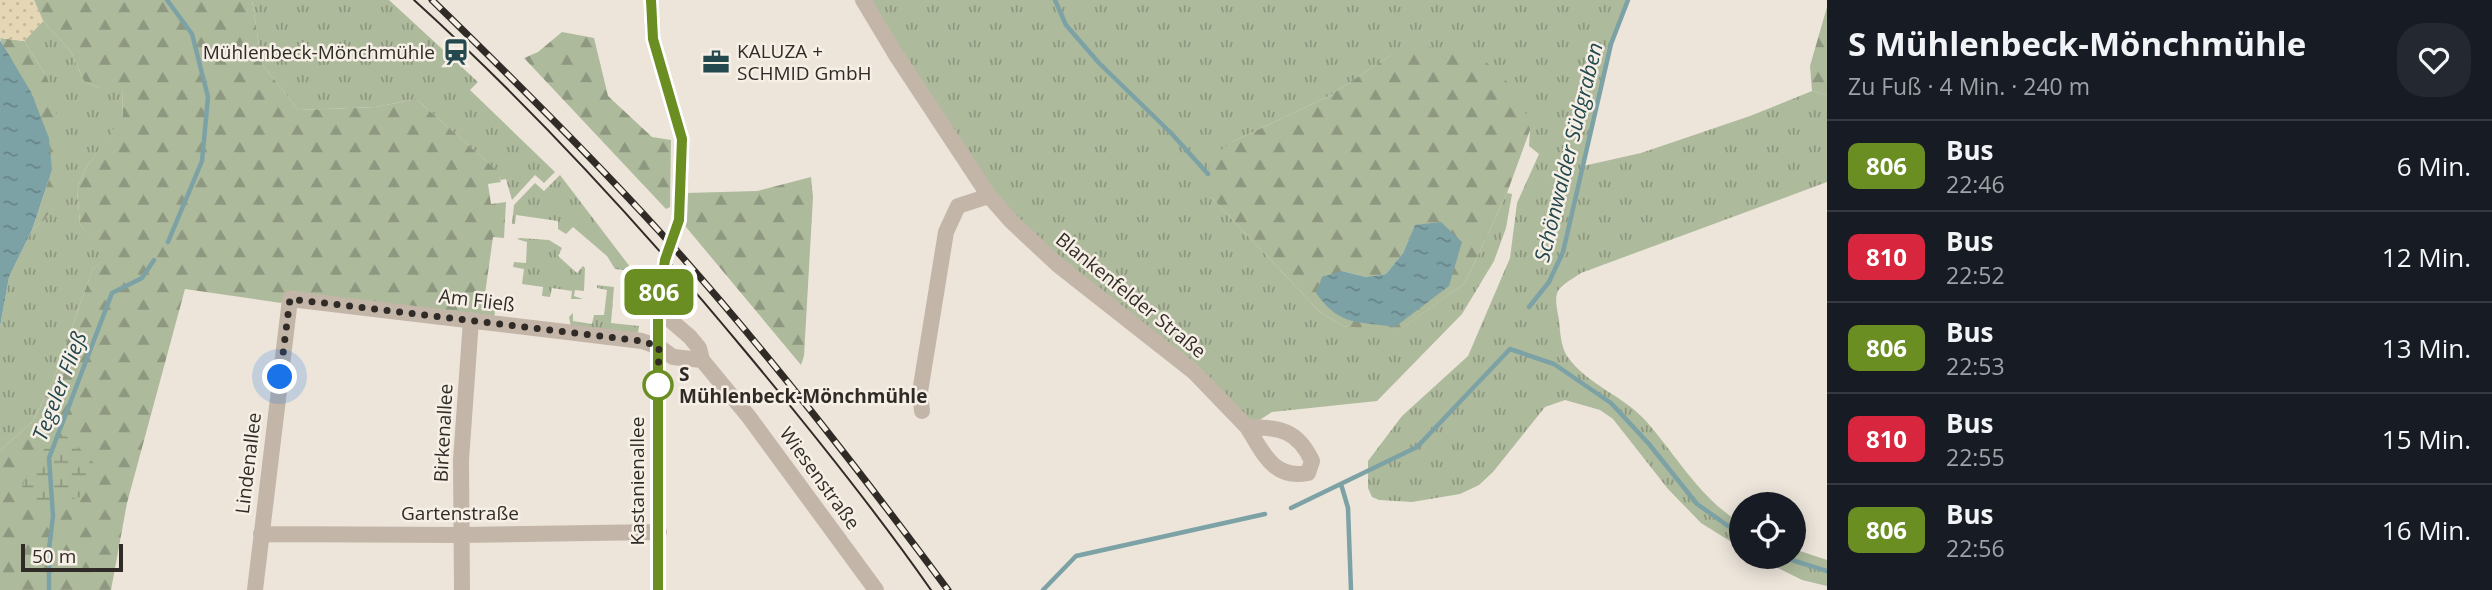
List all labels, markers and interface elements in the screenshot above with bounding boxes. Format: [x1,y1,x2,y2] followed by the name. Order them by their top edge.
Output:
[1848,21,2306,66] text: S Mühlenbeck-Mönchmühle
[2397,23,2471,97] button: heart
[441,37,471,67] station icon: Mühlenbeck-Mönchmühle
[737,38,872,86] place label: KALUZA + SCHMID GmbH
[203,39,435,65] place label: Mühlenbeck-Mönchmühle
[1527,39,1609,265] water label: Schönwalder Südgraben
[701,47,731,77] office icon: KALUZA + SCHMID GmbH
[1848,70,2090,102] text: Zu Fuß · 4 Min. · 240 m
[1946,132,1993,168] text: Bus
[2397,148,2471,184] text: 6 Min.
[1866,149,1907,182] text: 806
[1946,168,2005,200] text: 22:46
[1946,223,1993,259] text: Bus
[1050,226,1212,364] street label: Blankenfelder Straße
[2382,239,2471,275] text: 12 Min.
[1866,240,1907,273] text: 810
[1946,259,2005,291] text: 22:52
[619,269,699,315] line badge: 806
[638,275,680,308] text: 806
[437,282,517,318] street label: Am Fließ
[1946,314,1993,350] text: Bus
[25,327,93,445] water label: Tegeler Fließ
[2382,330,2471,366] text: 13 Min.
[1866,331,1907,364] text: 806
[1946,350,2005,382] text: 22:53
[262,359,297,394] your location
[679,361,927,409] place label: S Mühlenbeck-Mönchmühle
[643,370,673,400] marker: S Mühlenbeck-Mönchmühle
[427,383,459,483] street label: Birkenallee
[1946,405,1993,441] text: Bus
[229,411,267,515] street label: Lindenallee
[624,417,650,545] street label: Kastanienallee
[774,421,866,535] street label: Wiesenstraße
[2382,421,2471,457] text: 15 Min.
[1866,422,1907,455] text: 810
[1946,441,2005,473] text: 22:55
[1729,492,1806,569] map controls
[1729,492,1806,569] button: locate
[1946,496,1993,532] text: Bus
[401,500,519,526] street label: Gartenstraße
[2382,512,2471,548] text: 16 Min.
[1866,513,1907,546] text: 806
[1946,532,2005,564] text: 22:56
[21,541,122,573] scale bar
[32,543,76,569] text: 50 m

